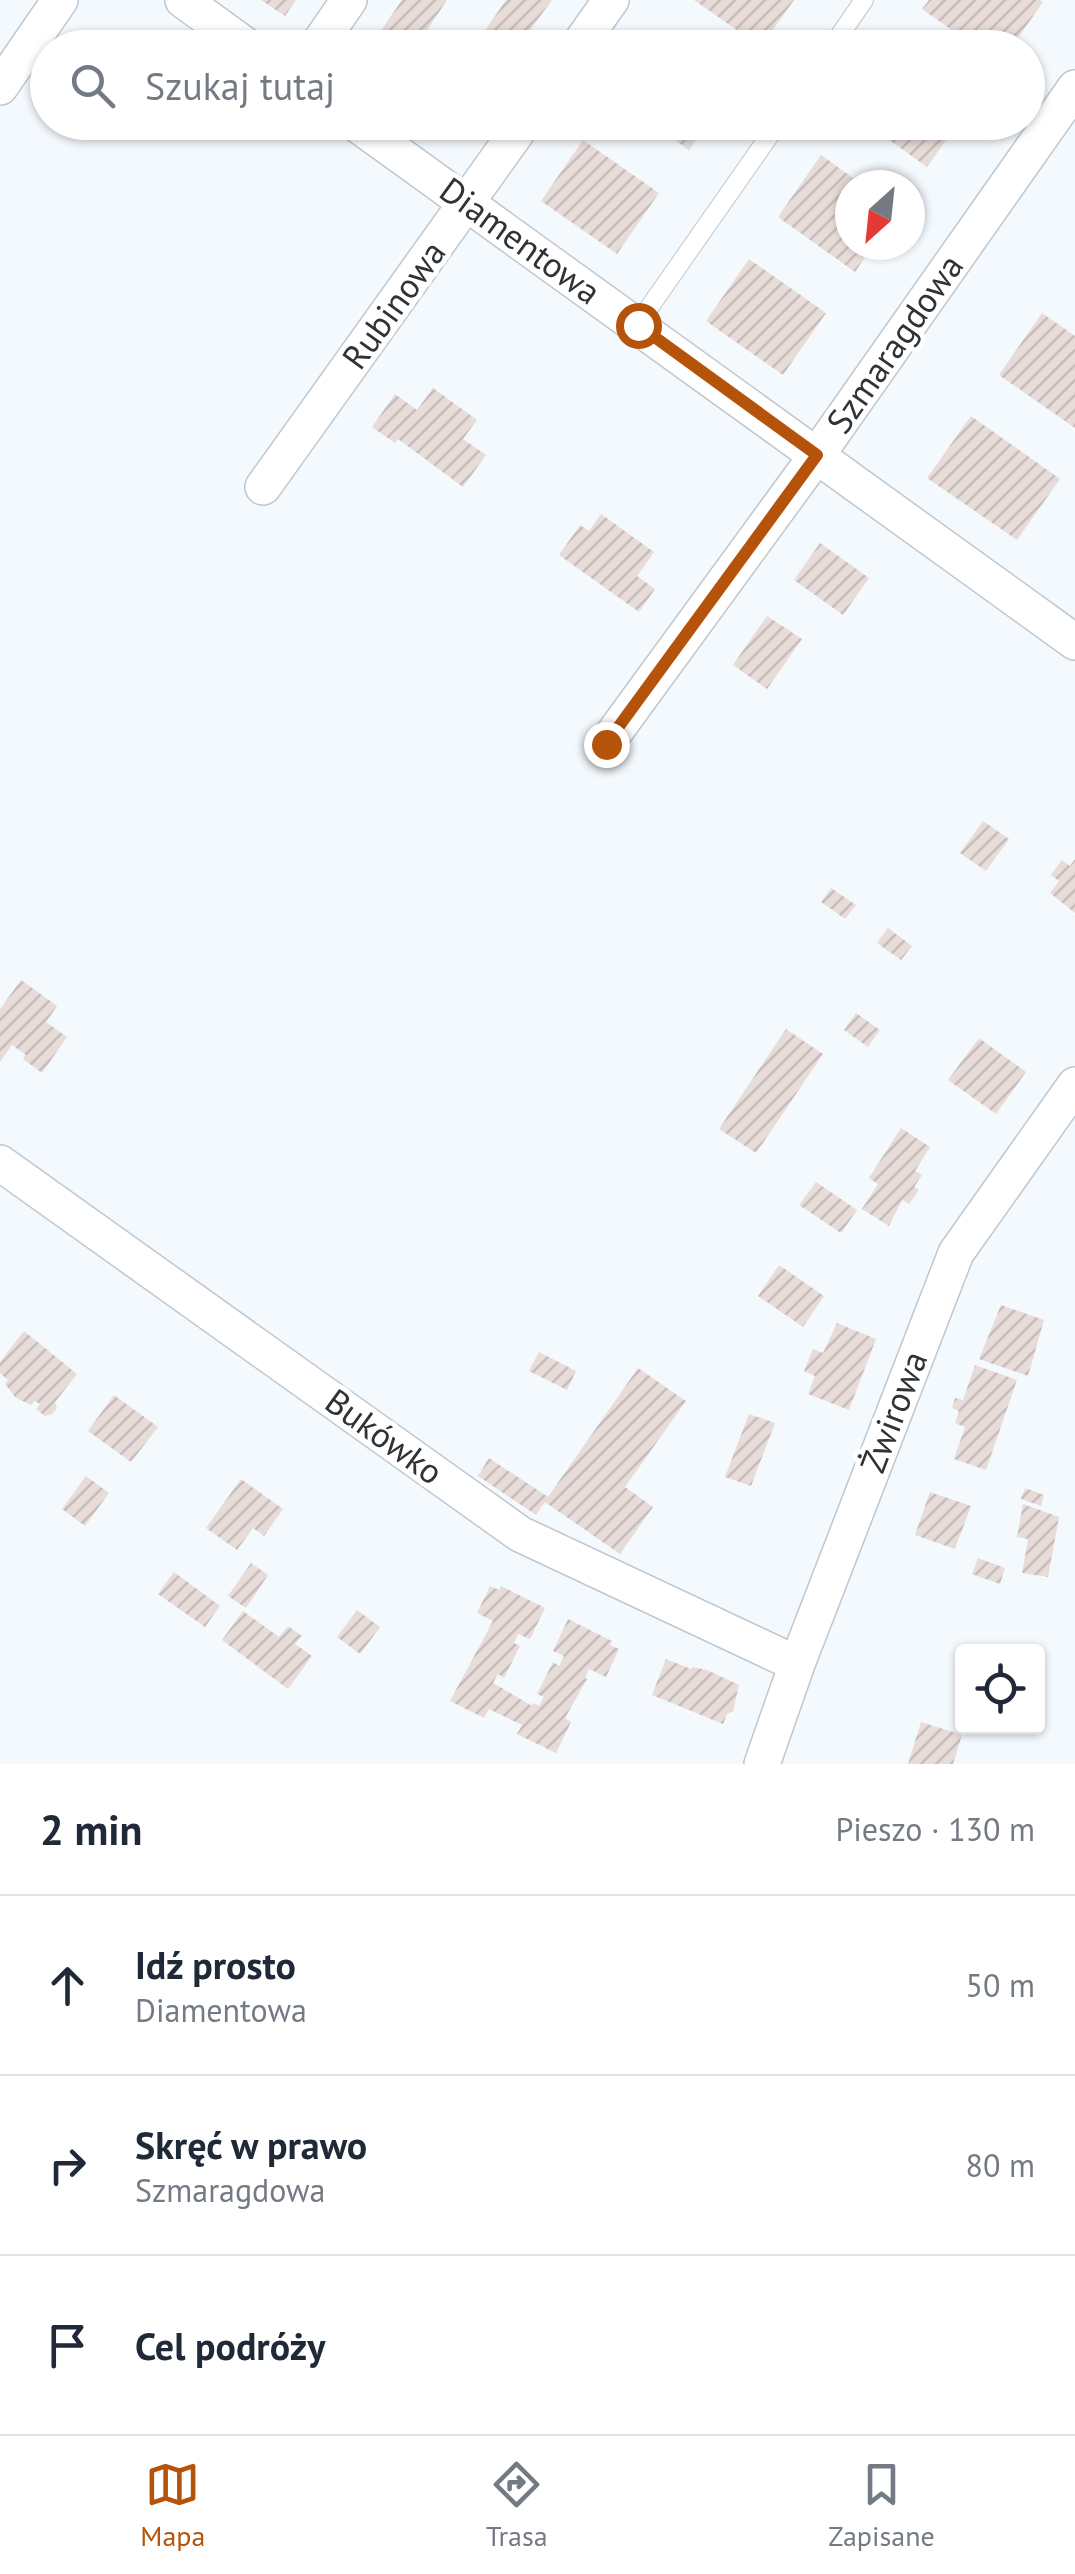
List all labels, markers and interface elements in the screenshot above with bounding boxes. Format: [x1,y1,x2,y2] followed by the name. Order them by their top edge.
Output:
[30,30,1045,140] search box
[65,58,120,113] icon: search
[145,61,335,110] text: Szukaj tutaj
[431,166,610,314] street label: Diamentowa
[835,170,925,260] north arrow
[331,231,455,378] street label: Rubinowa
[816,245,973,442] street label: Szmaragdowa
[616,303,662,349] route start
[584,722,630,768] route end
[849,1344,937,1479] street label: Żwirowa
[317,1378,453,1494] street label: Bukówko
[955,1644,1045,1734] map controls
[955,1644,1045,1734] button: locate
[40,1802,142,1857] text: 2 min
[835,1808,1035,1850] text: Pieszo · 130 m
[135,1940,296,1989] text: Idź prosto
[40,1958,95,2013] icon: ahead
[966,1964,1035,2006] text: 50 m
[135,1989,307,2031] text: Diamentowa
[135,2120,367,2169] text: Skręć w prawo
[40,2138,95,2193] icon: right
[966,2144,1035,2186] text: 80 m
[135,2169,326,2211] text: Szmaragdowa
[40,2318,95,2373] icon: arrive
[135,2321,325,2370] text: Cel podróży
[140,2457,205,2554] tab: Mapa
[486,2457,548,2554] tab: Trasa
[828,2457,935,2554] tab: Zapisane

